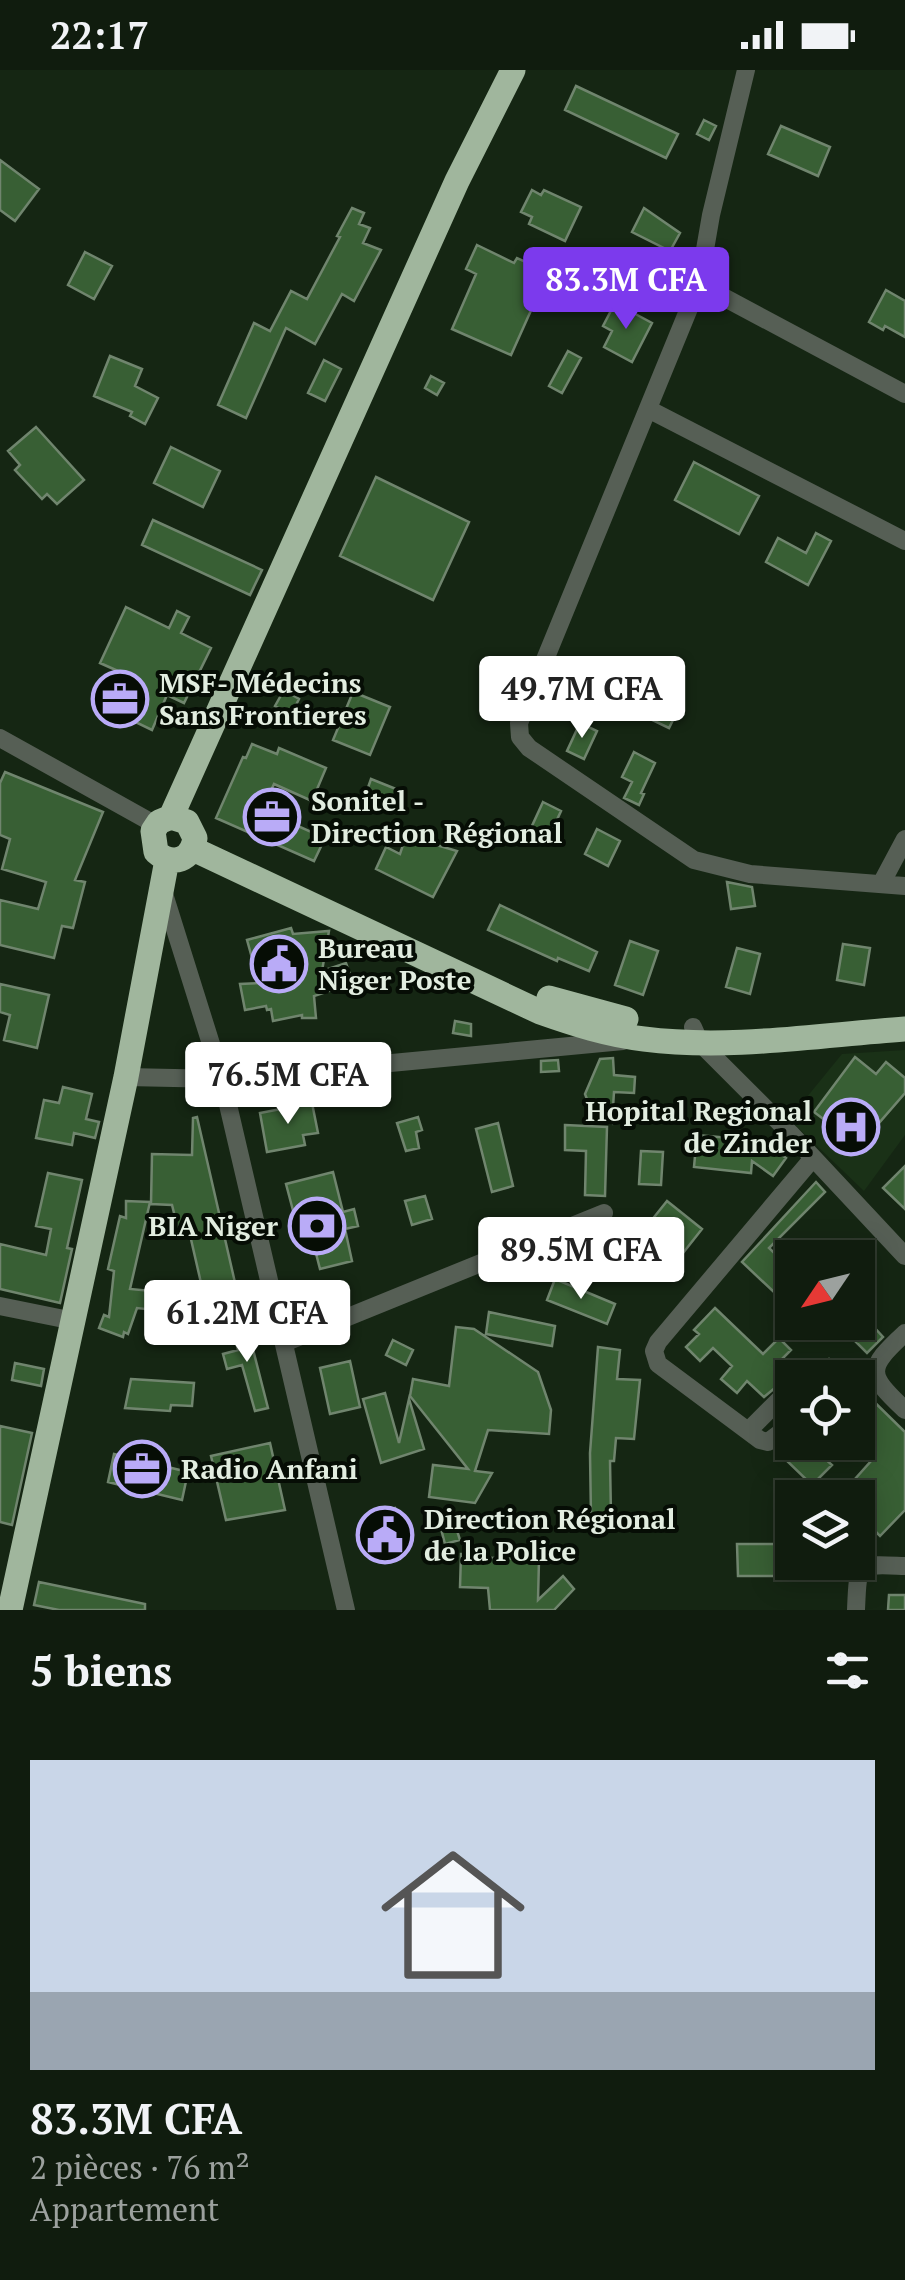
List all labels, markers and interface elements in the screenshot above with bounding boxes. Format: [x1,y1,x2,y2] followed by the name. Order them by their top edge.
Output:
[50,10,149,60] text: 22:17
[512,247,740,332] pin: 83.3M CFA
[545,258,707,300] text: 83.3M CFA
[468,656,696,741] pin: 49.7M CFA
[159,664,367,733] place label: MSF- Médecins Sans Frontieres
[501,667,663,709] text: 49.7M CFA
[90,669,150,729] office icon: MSF- Médecins Sans Frontieres
[311,782,562,851] place label: Sonitel - Direction Régional
[242,787,302,847] office icon: Sonitel - Direction Régional
[318,929,472,998] place label: Bureau Niger Poste
[249,934,309,994] public building icon: Bureau Niger Poste
[174,1042,402,1127] pin: 76.5M CFA
[207,1053,369,1095] text: 76.5M CFA
[585,1092,812,1161] place label: Hopital Regional de Zinder
[821,1097,881,1157] hospital icon: Hopital Regional de Zinder
[287,1196,347,1256] bank icon: BIA Niger
[148,1207,278,1244] place label: BIA Niger
[467,1217,695,1302] pin: 89.5M CFA
[500,1228,662,1270] text: 89.5M CFA
[775,1240,875,1340] north arrow
[775,1240,875,1580] map controls
[133,1280,361,1365] pin: 61.2M CFA
[166,1291,328,1333] text: 61.2M CFA
[775,1360,875,1460] button: locate
[112,1439,172,1499] office icon: Radio Anfani
[181,1450,358,1487] place label: Radio Anfani
[775,1480,875,1580] button: layers
[424,1500,675,1569] place label: Direction Régional de la Police
[355,1505,415,1565] public building icon: Direction Régional de la Police
[30,1642,172,1698] text: 5 biens
[820,1643,875,1698] icon: filters
[363,1825,543,2005] icon: home
[30,2090,242,2146] text: 83.3M CFA
[30,2146,250,2188] text: 2 pièces · 76 m²
[30,2188,219,2230] text: Appartement

